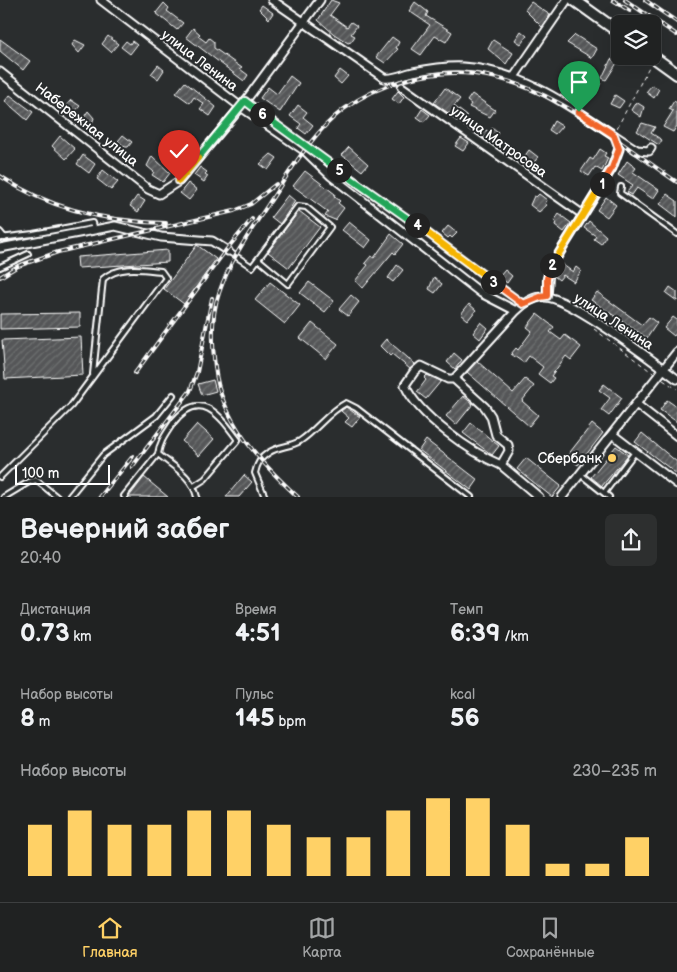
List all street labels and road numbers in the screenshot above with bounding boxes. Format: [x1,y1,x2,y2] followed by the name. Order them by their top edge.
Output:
[158,26,242,95] street label: улица Ленина
[32,79,142,170] street label: Набережная улица
[447,102,551,181] street label: улица Матросова
[571,289,657,354] street label: улица Ленина

